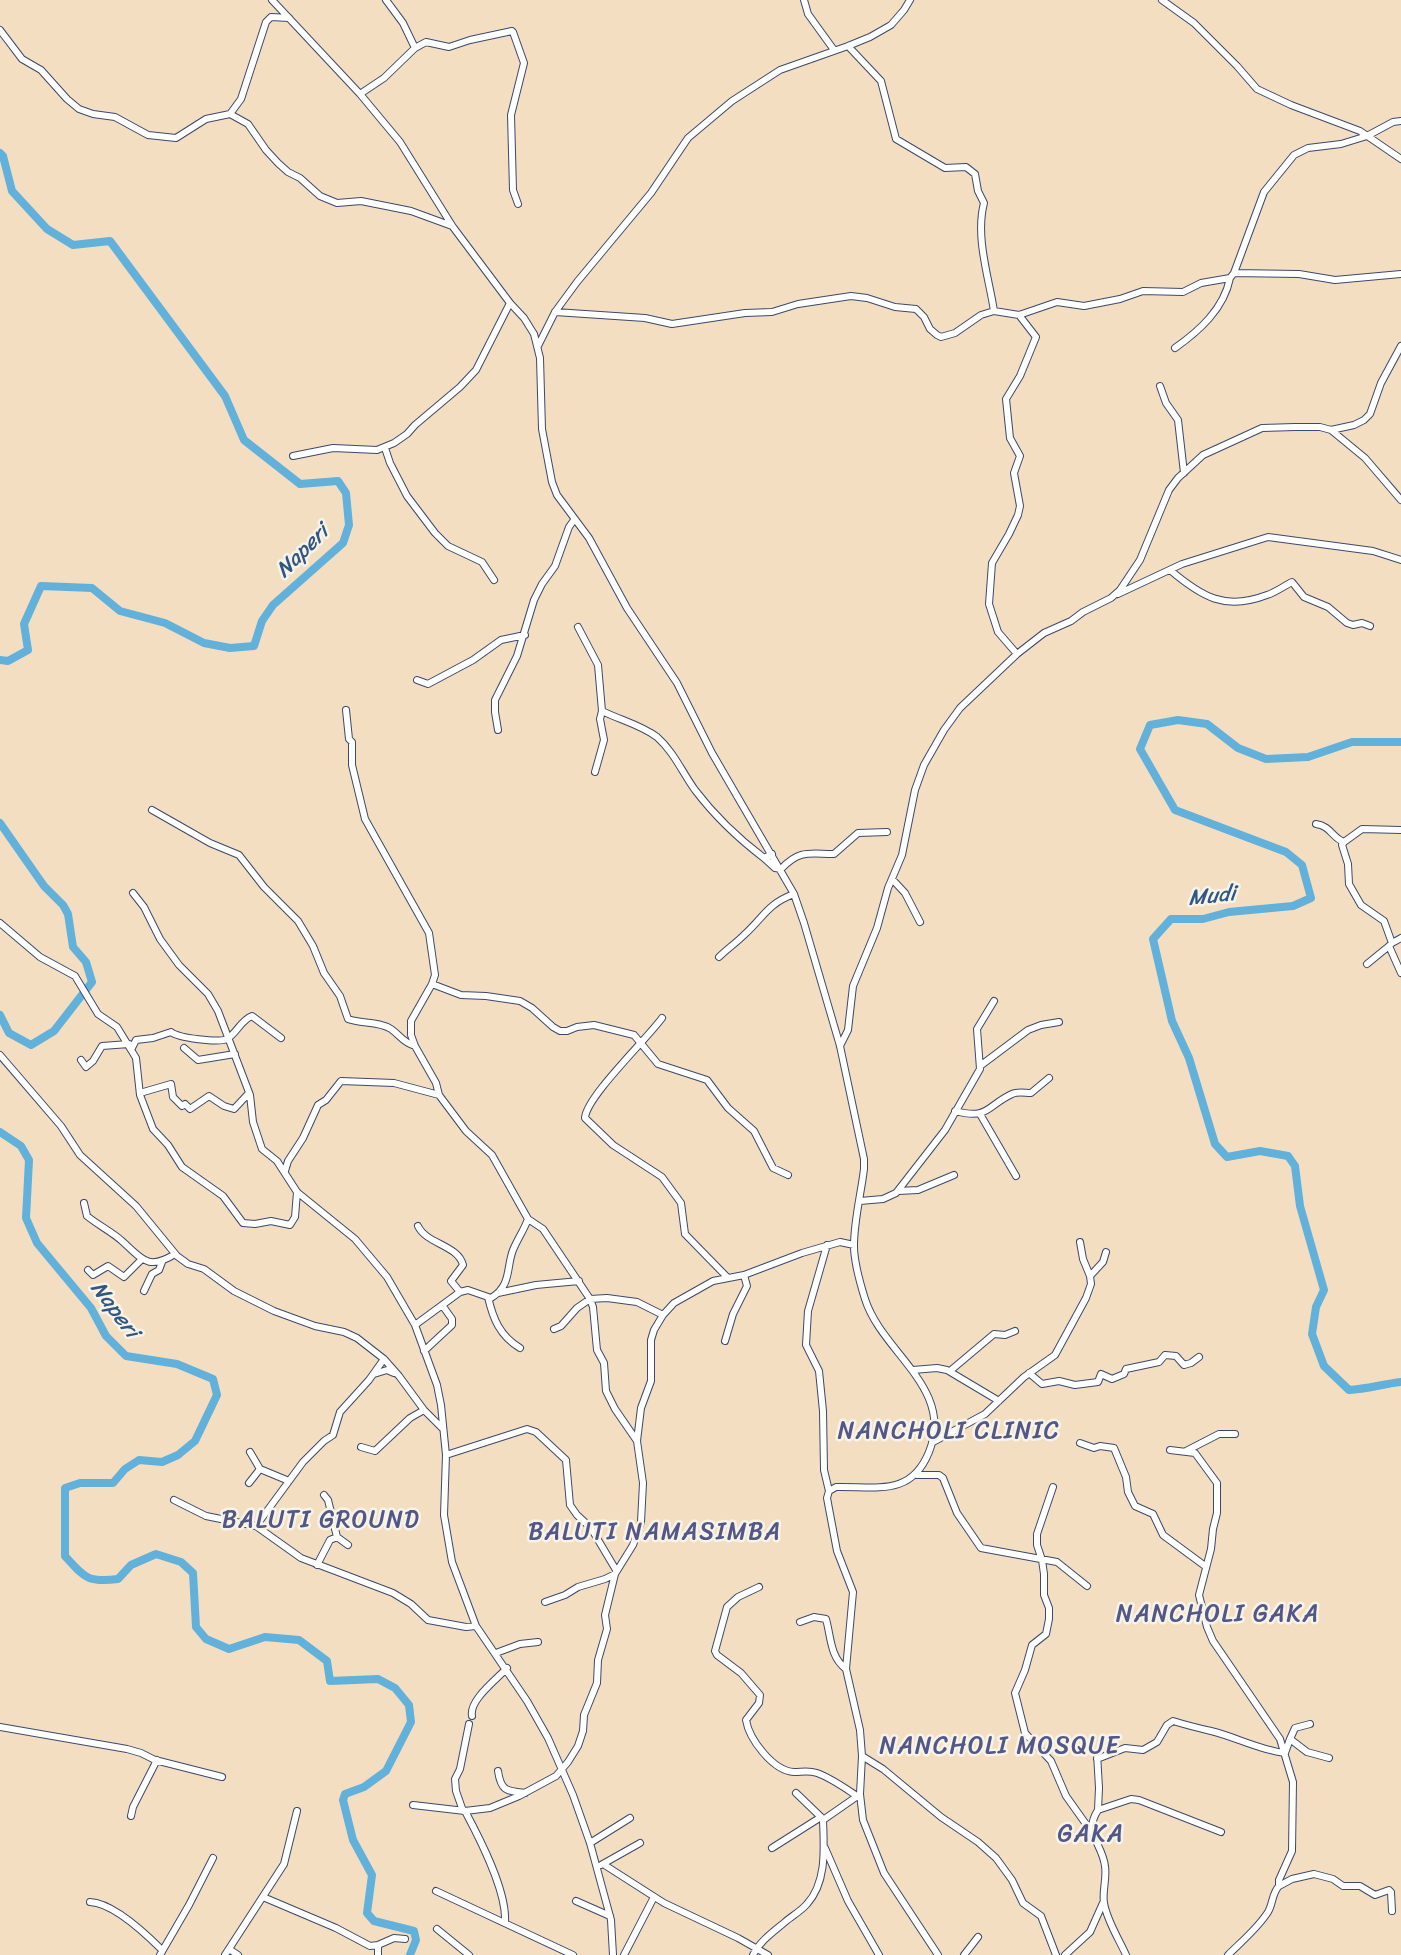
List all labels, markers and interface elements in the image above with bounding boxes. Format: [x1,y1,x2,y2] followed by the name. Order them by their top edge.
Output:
[271,520,335,584] water label: Naperi
[1187,881,1237,913] water label: Mudi
[84,1276,144,1344] water label: Naperi
[840,1418,1058,1446] district label: NANCHOLI CLINIC
[224,1507,418,1535] district label: BALUTI GROUND
[532,1519,778,1547] district label: BALUTI NAMASIMBA
[1117,1601,1319,1629] district label: NANCHOLI GAKA
[881,1733,1119,1761] district label: NANCHOLI MOSQUE
[1058,1821,1124,1849] district label: GAKA

